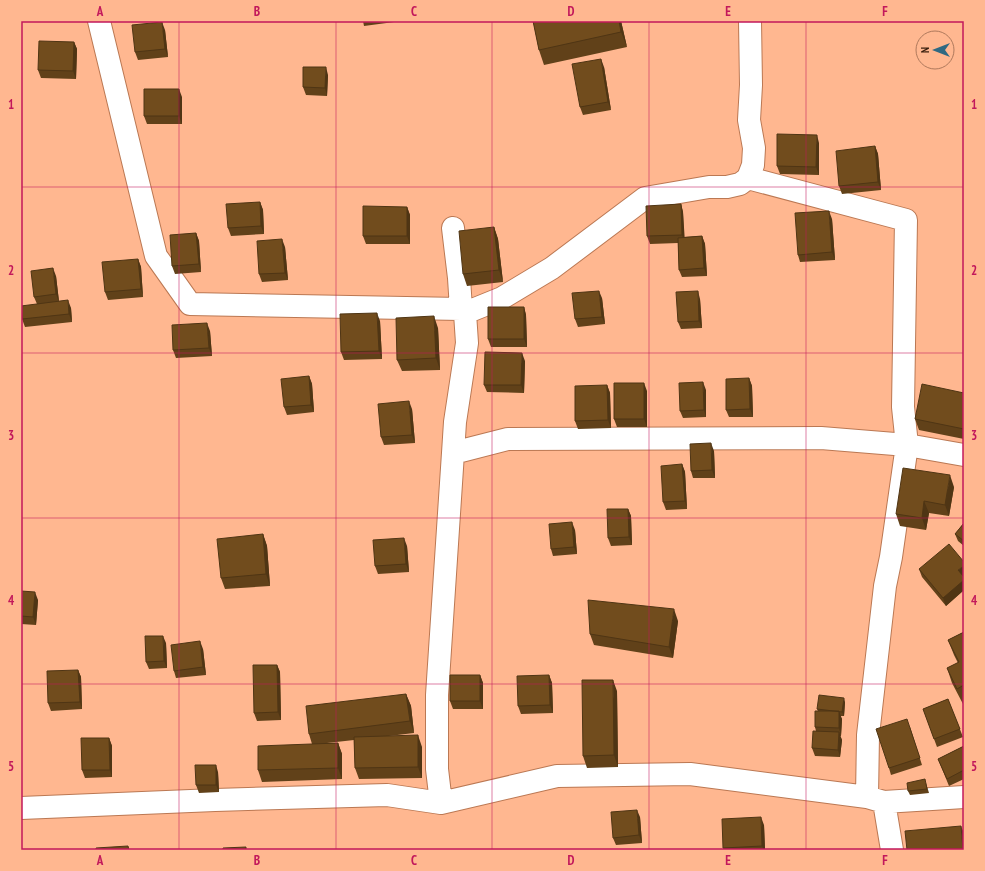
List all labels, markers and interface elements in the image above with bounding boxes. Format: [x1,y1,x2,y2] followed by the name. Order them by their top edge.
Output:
[96,3,104,20] text: A
[254,3,260,20] text: B
[411,3,417,20] text: C
[568,3,575,20] text: D
[725,3,731,20] text: E
[882,3,888,20] text: F
[915,30,955,70] north arrow
[918,47,932,53] text: N
[8,96,14,113] text: 1
[971,96,977,113] text: 1
[8,262,14,279] text: 2
[971,262,977,279] text: 2
[8,427,14,444] text: 3
[971,427,977,444] text: 3
[8,592,15,609] text: 4
[971,592,978,609] text: 4
[8,758,14,775] text: 5
[971,758,977,775] text: 5
[96,852,104,869] text: A
[254,852,260,869] text: B
[411,852,417,869] text: C
[568,852,575,869] text: D
[725,852,731,869] text: E
[882,852,888,869] text: F

